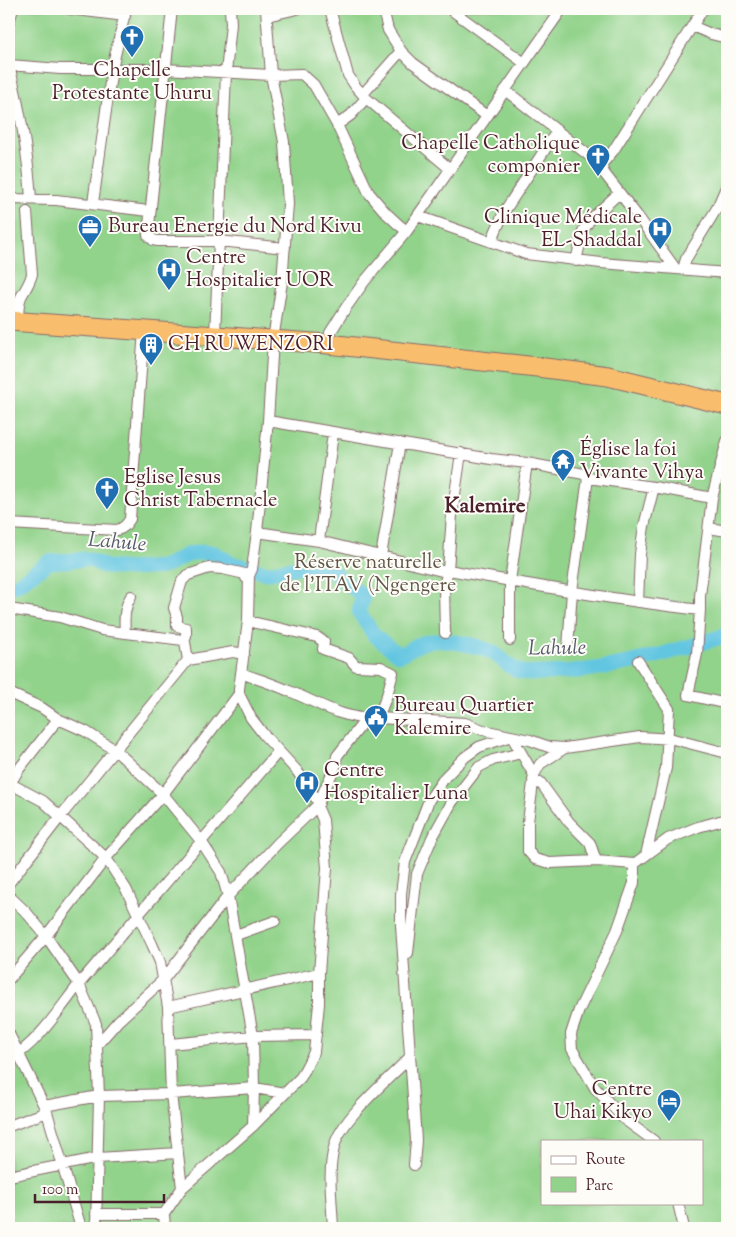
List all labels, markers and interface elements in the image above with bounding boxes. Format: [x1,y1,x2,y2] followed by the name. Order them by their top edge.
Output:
[119,24,145,58] church icon: Chapelle Protestante Uhuru
[52,57,212,109] place label: Chapelle Protestante Uhuru
[401,130,580,182] place label: Chapelle Catholique componier
[585,143,611,177] church icon: Chapelle Catholique componier
[484,204,642,256] place label: Clinique Médicale EL-Shaddal
[108,213,362,242] place label: Bureau Energie du Nord Kivu
[77,214,103,248] office icon: Bureau Energie du Nord Kivu
[647,216,673,250] hospital icon: Clinique Médicale EL-Shaddal
[186,244,334,296] place label: Centre Hospitalier UOR
[156,257,182,291] hospital icon: Centre Hospitalier UOR
[168,331,334,360] place label: CH RUWENZORI
[138,332,164,366] building icon: CH RUWENZORI
[580,435,704,488] place label: Église la foi Vivante Vihya
[550,448,576,482] temple icon: Église la foi Vivante Vihya
[124,464,277,516] place label: Eglise Jesus Christ Tabernacle
[94,476,120,510] church icon: Eglise Jesus Christ Tabernacle
[444,492,526,522] district label: Kalemire
[87,526,147,560] water label: Lahule
[280,549,456,601] park label: Réserve naturelle de l'ITAV (Ngengere
[528,633,586,665] water label: Lahule
[394,692,534,744] place label: Bureau Quartier Kalemire
[363,704,389,738] public building icon: Bureau Quartier Kalemire
[324,757,468,809] place label: Centre Hospitalier Luna
[294,770,320,804] hospital icon: Centre Hospitalier Luna
[554,1076,652,1128] place label: Centre Uhai Kikyo
[656,1088,682,1122] hotel icon: Centre Uhai Kikyo
[541,1140,704,1204] legend
[586,1150,625,1171] text: Route
[35,1172,164,1204] scale bar
[586,1176,614,1197] text: Parc
[42,1180,79,1201] text: 100 m

